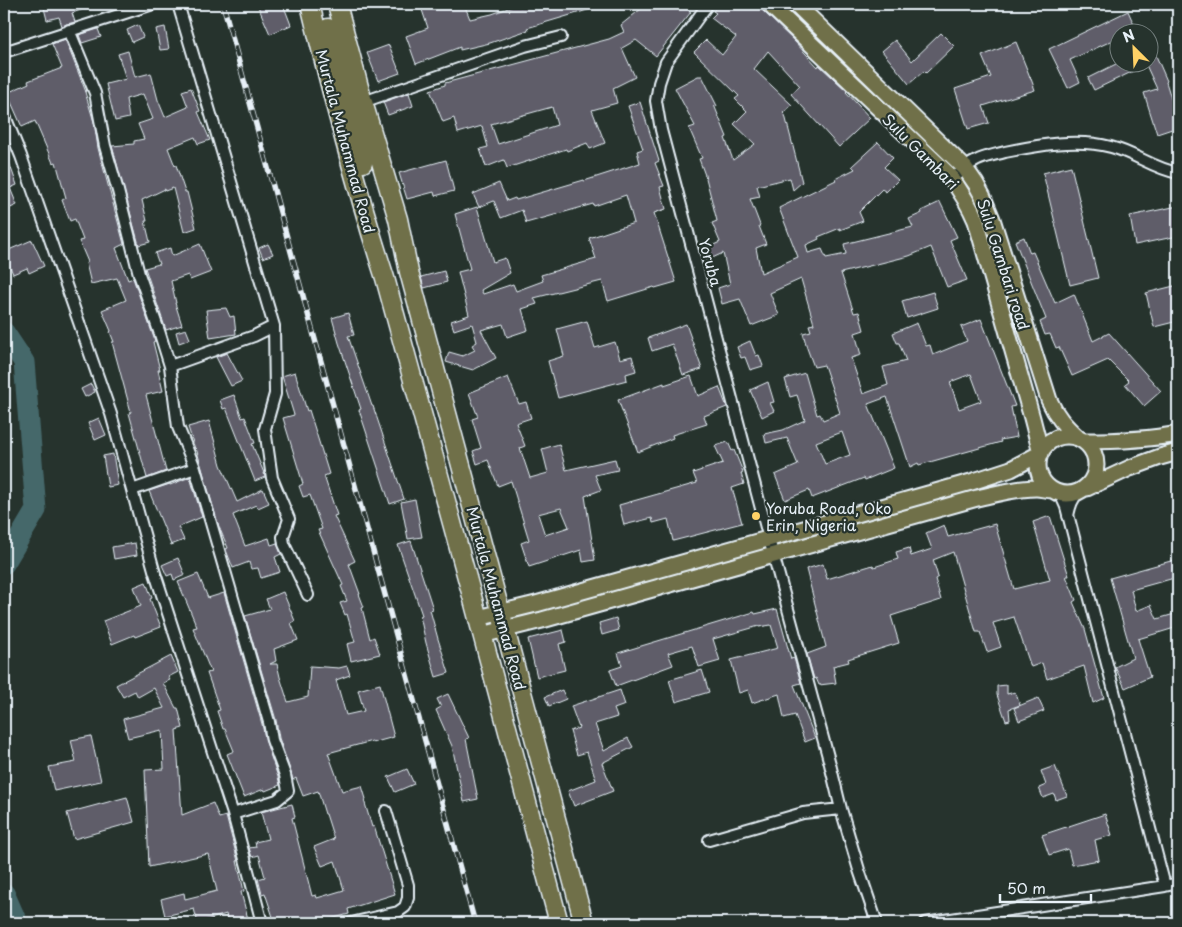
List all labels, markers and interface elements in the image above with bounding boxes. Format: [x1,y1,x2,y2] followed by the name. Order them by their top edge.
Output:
[1110,22,1160,72] north arrow
[1119,24,1138,48] text: N
[310,47,382,235] street label: Murtala Muhammad Road
[877,107,965,195] street label: Sulu Gambari
[972,195,1036,333] street label: Sulu Gambari road
[694,235,729,289] street label: Yoruba
[766,496,891,536] place label: Yoruba Road, Oko Erin, Nigeria
[461,504,533,692] street label: Murtala Muhammad Road
[750,510,762,522] marker: Yoruba Road, Oko Erin, Nigeria
[1000,872,1091,904] scale bar
[1007,876,1046,899] text: 50 m

